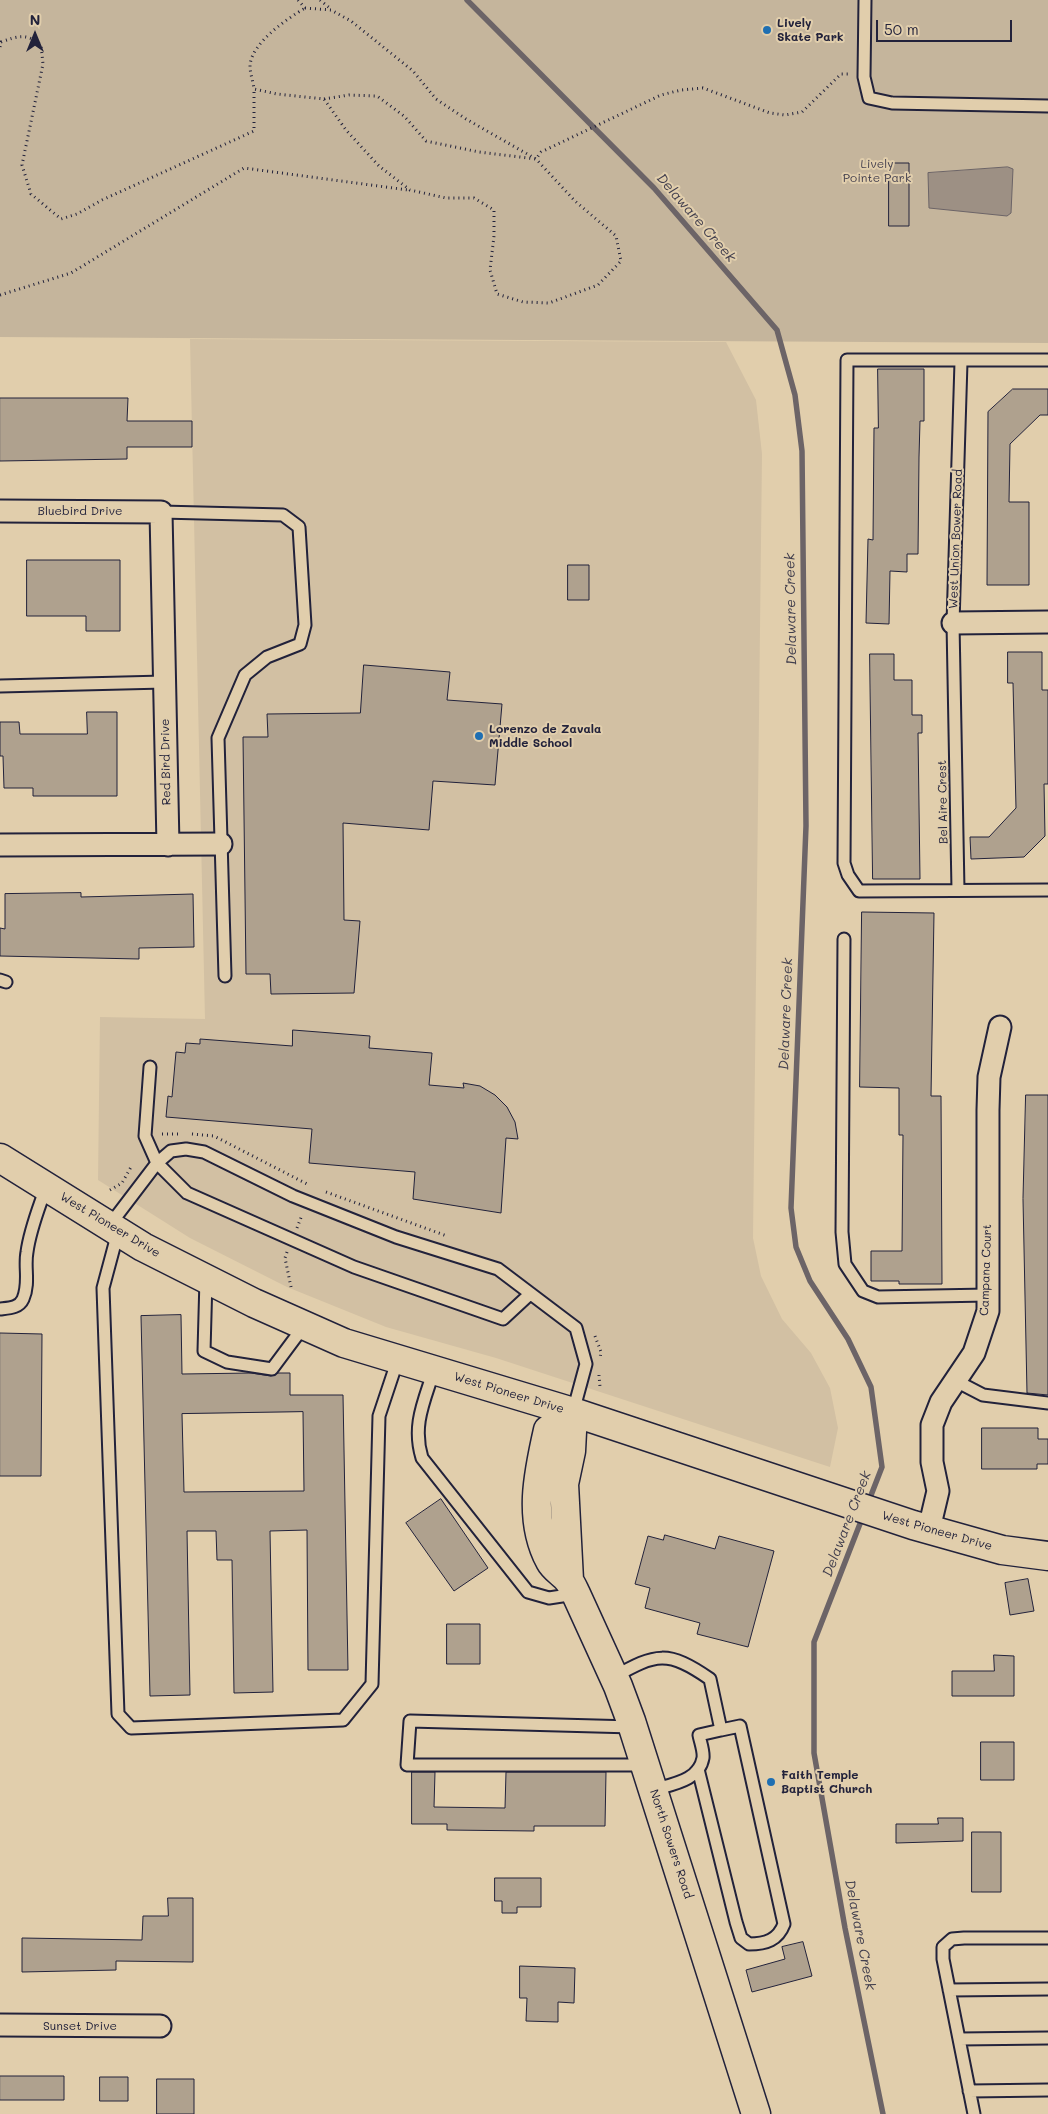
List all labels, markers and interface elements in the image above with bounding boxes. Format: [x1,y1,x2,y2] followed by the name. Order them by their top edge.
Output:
[10,10,60,60] north arrow
[30,10,40,29] text: N
[878,10,1014,42] scale bar
[777,16,843,44] place label: Lively Skate Park
[884,19,919,39] text: 50 m
[761,24,773,36] marker: Lively Skate Park
[843,157,911,185] park label: Lively Pointe Park
[653,170,739,266] water label: Delaware Creek
[946,469,966,609] street label: West Union Bower Road
[38,504,122,518] street label: Bluebird Drive
[782,553,800,665] water label: Delaware Creek
[158,718,174,806] street label: Red Bird Drive
[489,722,601,750] place label: Lorenzo de Zavala Middle School
[473,730,485,742] marker: Lorenzo de Zavala Middle School
[935,760,951,844] street label: Bel Aire Crest
[776,958,796,1070] water label: Delaware Creek
[57,1189,163,1261] street label: West Pioneer Drive
[977,1224,995,1316] street label: Campana Court
[452,1369,566,1417] street label: West Pioneer Drive
[819,1469,875,1579] water label: Delaware Creek
[880,1508,994,1554] street label: West Pioneer Drive
[781,1768,872,1796] place label: Faith Temple Baptist Church
[765,1776,777,1788] marker: Faith Temple Baptist Church
[647,1788,695,1900] street label: North Sowers Road
[841,1878,879,1992] water label: Delaware Creek
[43,2019,117,2033] street label: Sunset Drive

